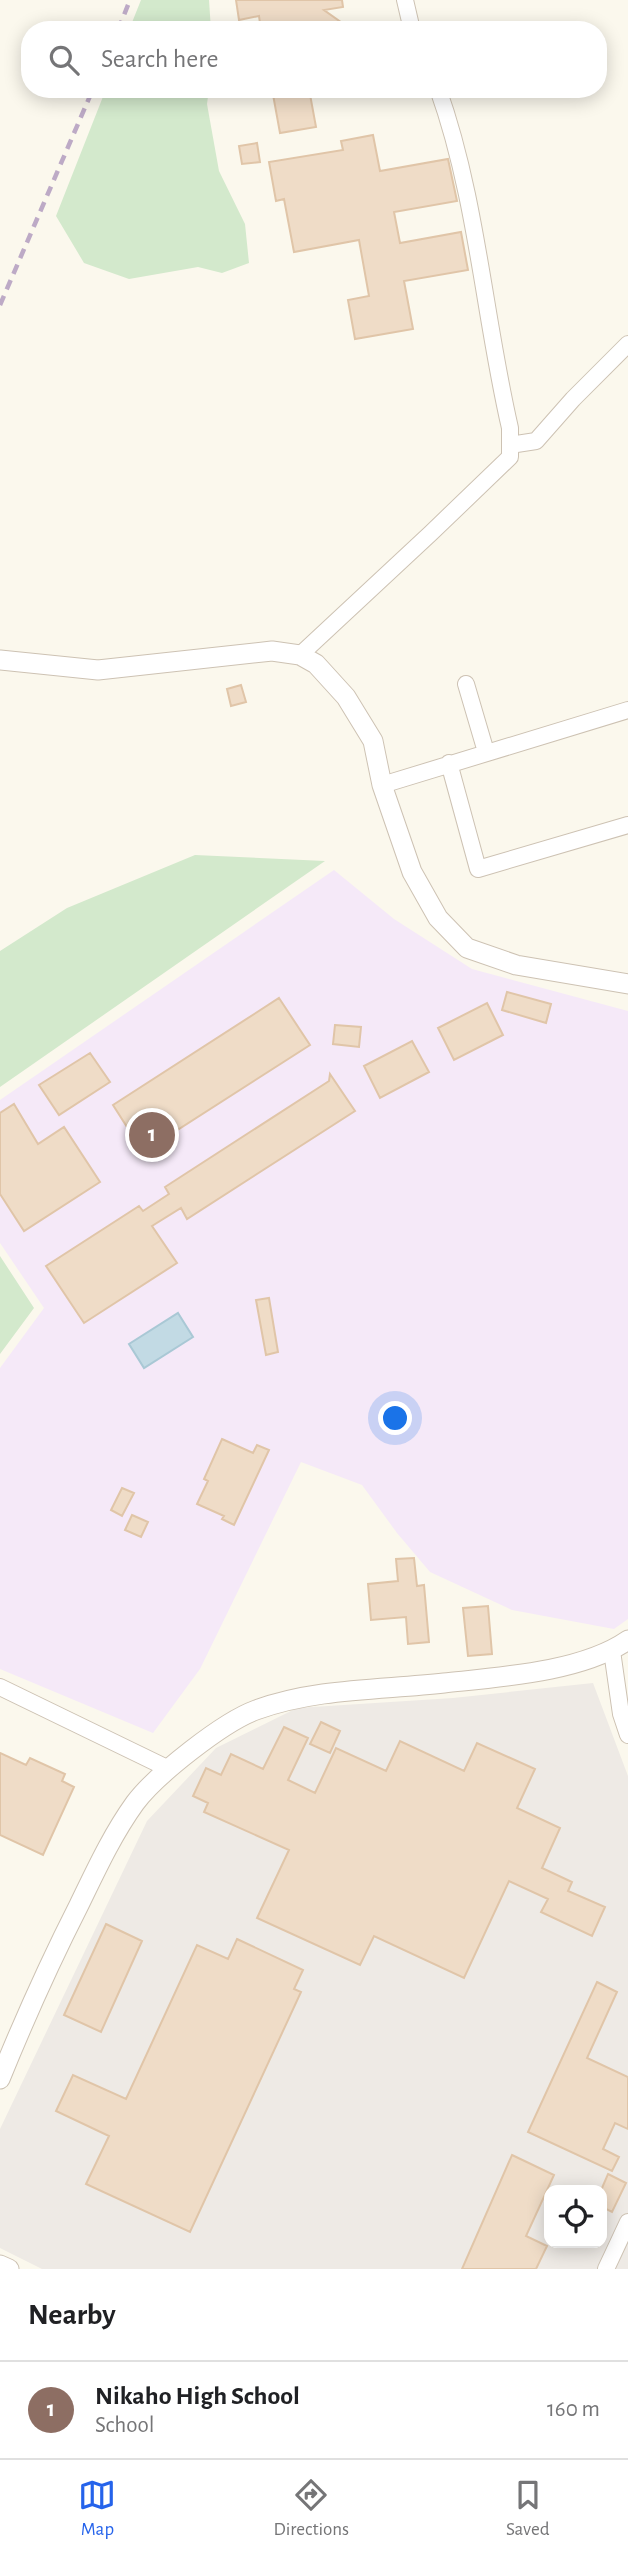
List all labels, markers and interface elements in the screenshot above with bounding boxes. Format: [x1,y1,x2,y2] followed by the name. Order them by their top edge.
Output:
[21,21,607,98] search box
[45,41,83,79] icon: search
[101,46,219,72] text: Search here
[129,1109,175,1161] pin: 1
[378,1401,412,1435] your location
[544,2185,607,2248] map controls
[544,2185,607,2248] button: locate
[28,2300,116,2330] text: Nearby
[95,2383,300,2409] text: Nikaho High School
[47,2398,55,2421] text: 1
[547,2398,600,2421] text: 160 m
[95,2414,154,2437] text: School
[78,2476,116,2541] tab: Map
[273,2476,349,2541] tab: Directions
[506,2476,550,2541] tab: Saved

